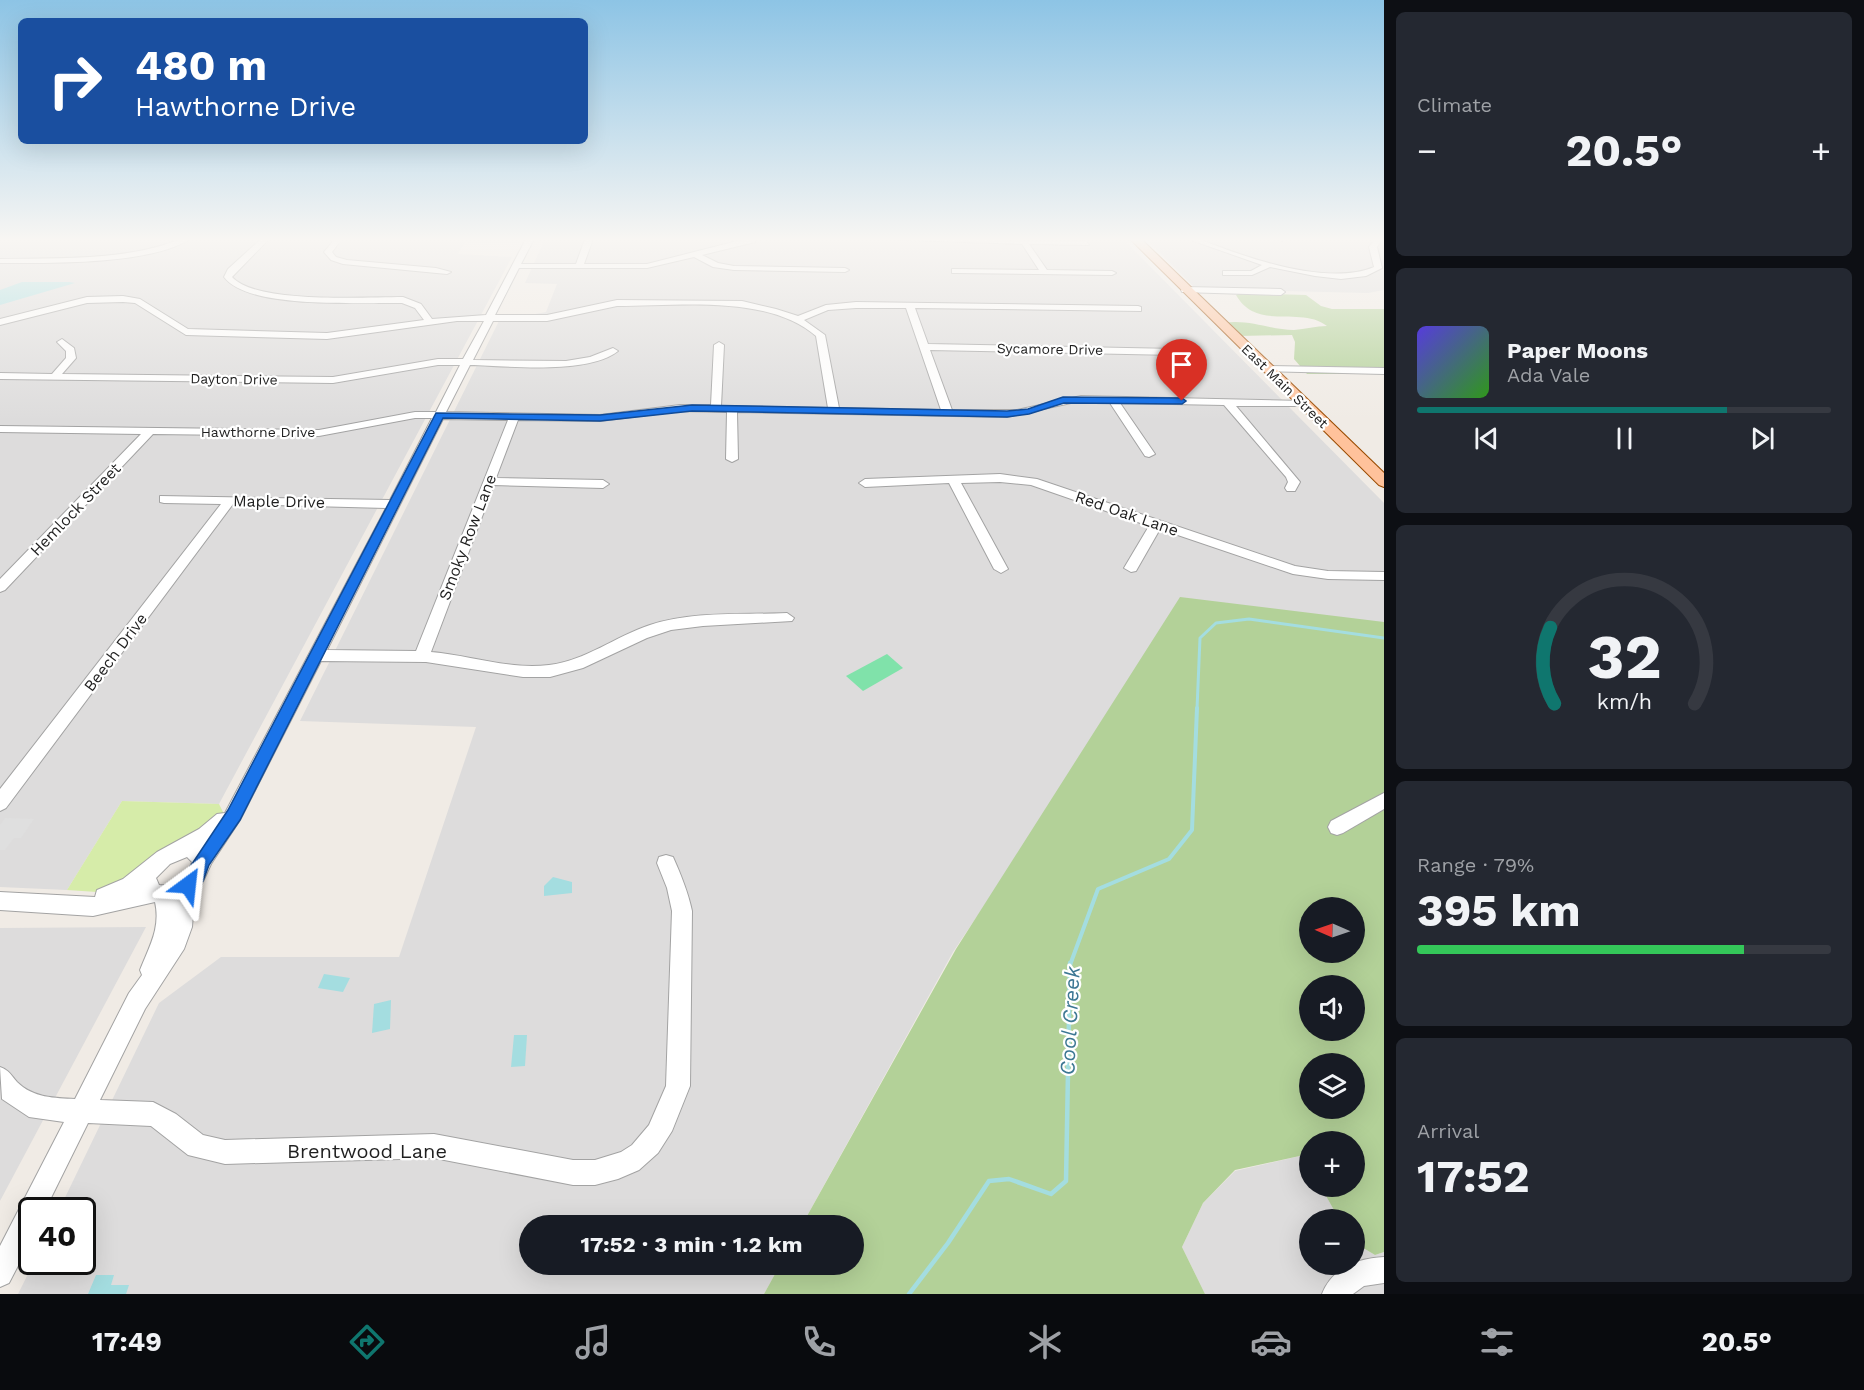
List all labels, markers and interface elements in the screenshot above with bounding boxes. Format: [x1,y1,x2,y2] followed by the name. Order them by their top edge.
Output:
[135,41,267,90] text: 480 m
[36,42,114,120] icon: right
[135,91,356,123] text: Hawthorne Drive
[1417,93,1492,117] text: Climate
[1566,124,1682,177] text: 20.5°
[1417,131,1437,170] text: −
[1811,131,1831,170] text: +
[1507,338,1648,363] text: Paper Moons
[1156,339,1207,401] pin
[997,340,1103,358] street label: Sycamore Drive
[1238,341,1332,431] street label: East Main Street
[1165,348,1198,381] icon: arrive
[1507,363,1590,387] text: Ada Vale
[190,370,278,388] street label: Dayton Drive
[1470,422,1503,455] icon: previous
[1608,422,1641,455] icon: pause
[1746,422,1779,455] icon: next
[201,424,315,440] street label: Hawthorne Drive
[26,459,125,560] street label: Hemlock Street
[435,472,500,603] street label: Smoky Row Lane
[1073,487,1181,540] street label: Red Oak Lane
[233,491,325,512] street label: Maple Drive
[80,609,151,695] street label: Beech Drive
[1587,620,1661,693] text: 32
[1596,689,1652,714] text: km/h
[156,853,220,917] position arrow
[1417,853,1534,877] text: Range · 79%
[1417,884,1581,937] text: 395 km
[1299,897,1365,963] north arrow
[1299,897,1365,1275] map controls
[1054,965,1085,1076] water label: Cool Creek
[1299,975,1365,1041] button: sound
[1299,1053,1365,1119] button: layers
[1417,1119,1479,1143] text: Arrival
[1299,1131,1365,1197] button: +
[287,1139,447,1163] street label: Brentwood Lane
[1417,1150,1530,1203] text: 17:52
[18,1197,96,1275] speed limit sign: 40
[1299,1209,1365,1275] button: −
[581,1232,802,1257] text: 17:52 · 3 min · 1.2 km
[346,1321,388,1363] icon: directions
[572,1321,614,1363] icon: music
[798,1321,840,1363] icon: phone
[1024,1321,1066,1363] icon: climate
[1250,1321,1292,1363] icon: car
[1476,1321,1518,1363] icon: filters
[92,1326,162,1358] text: 17:49
[1702,1326,1772,1358] text: 20.5°

